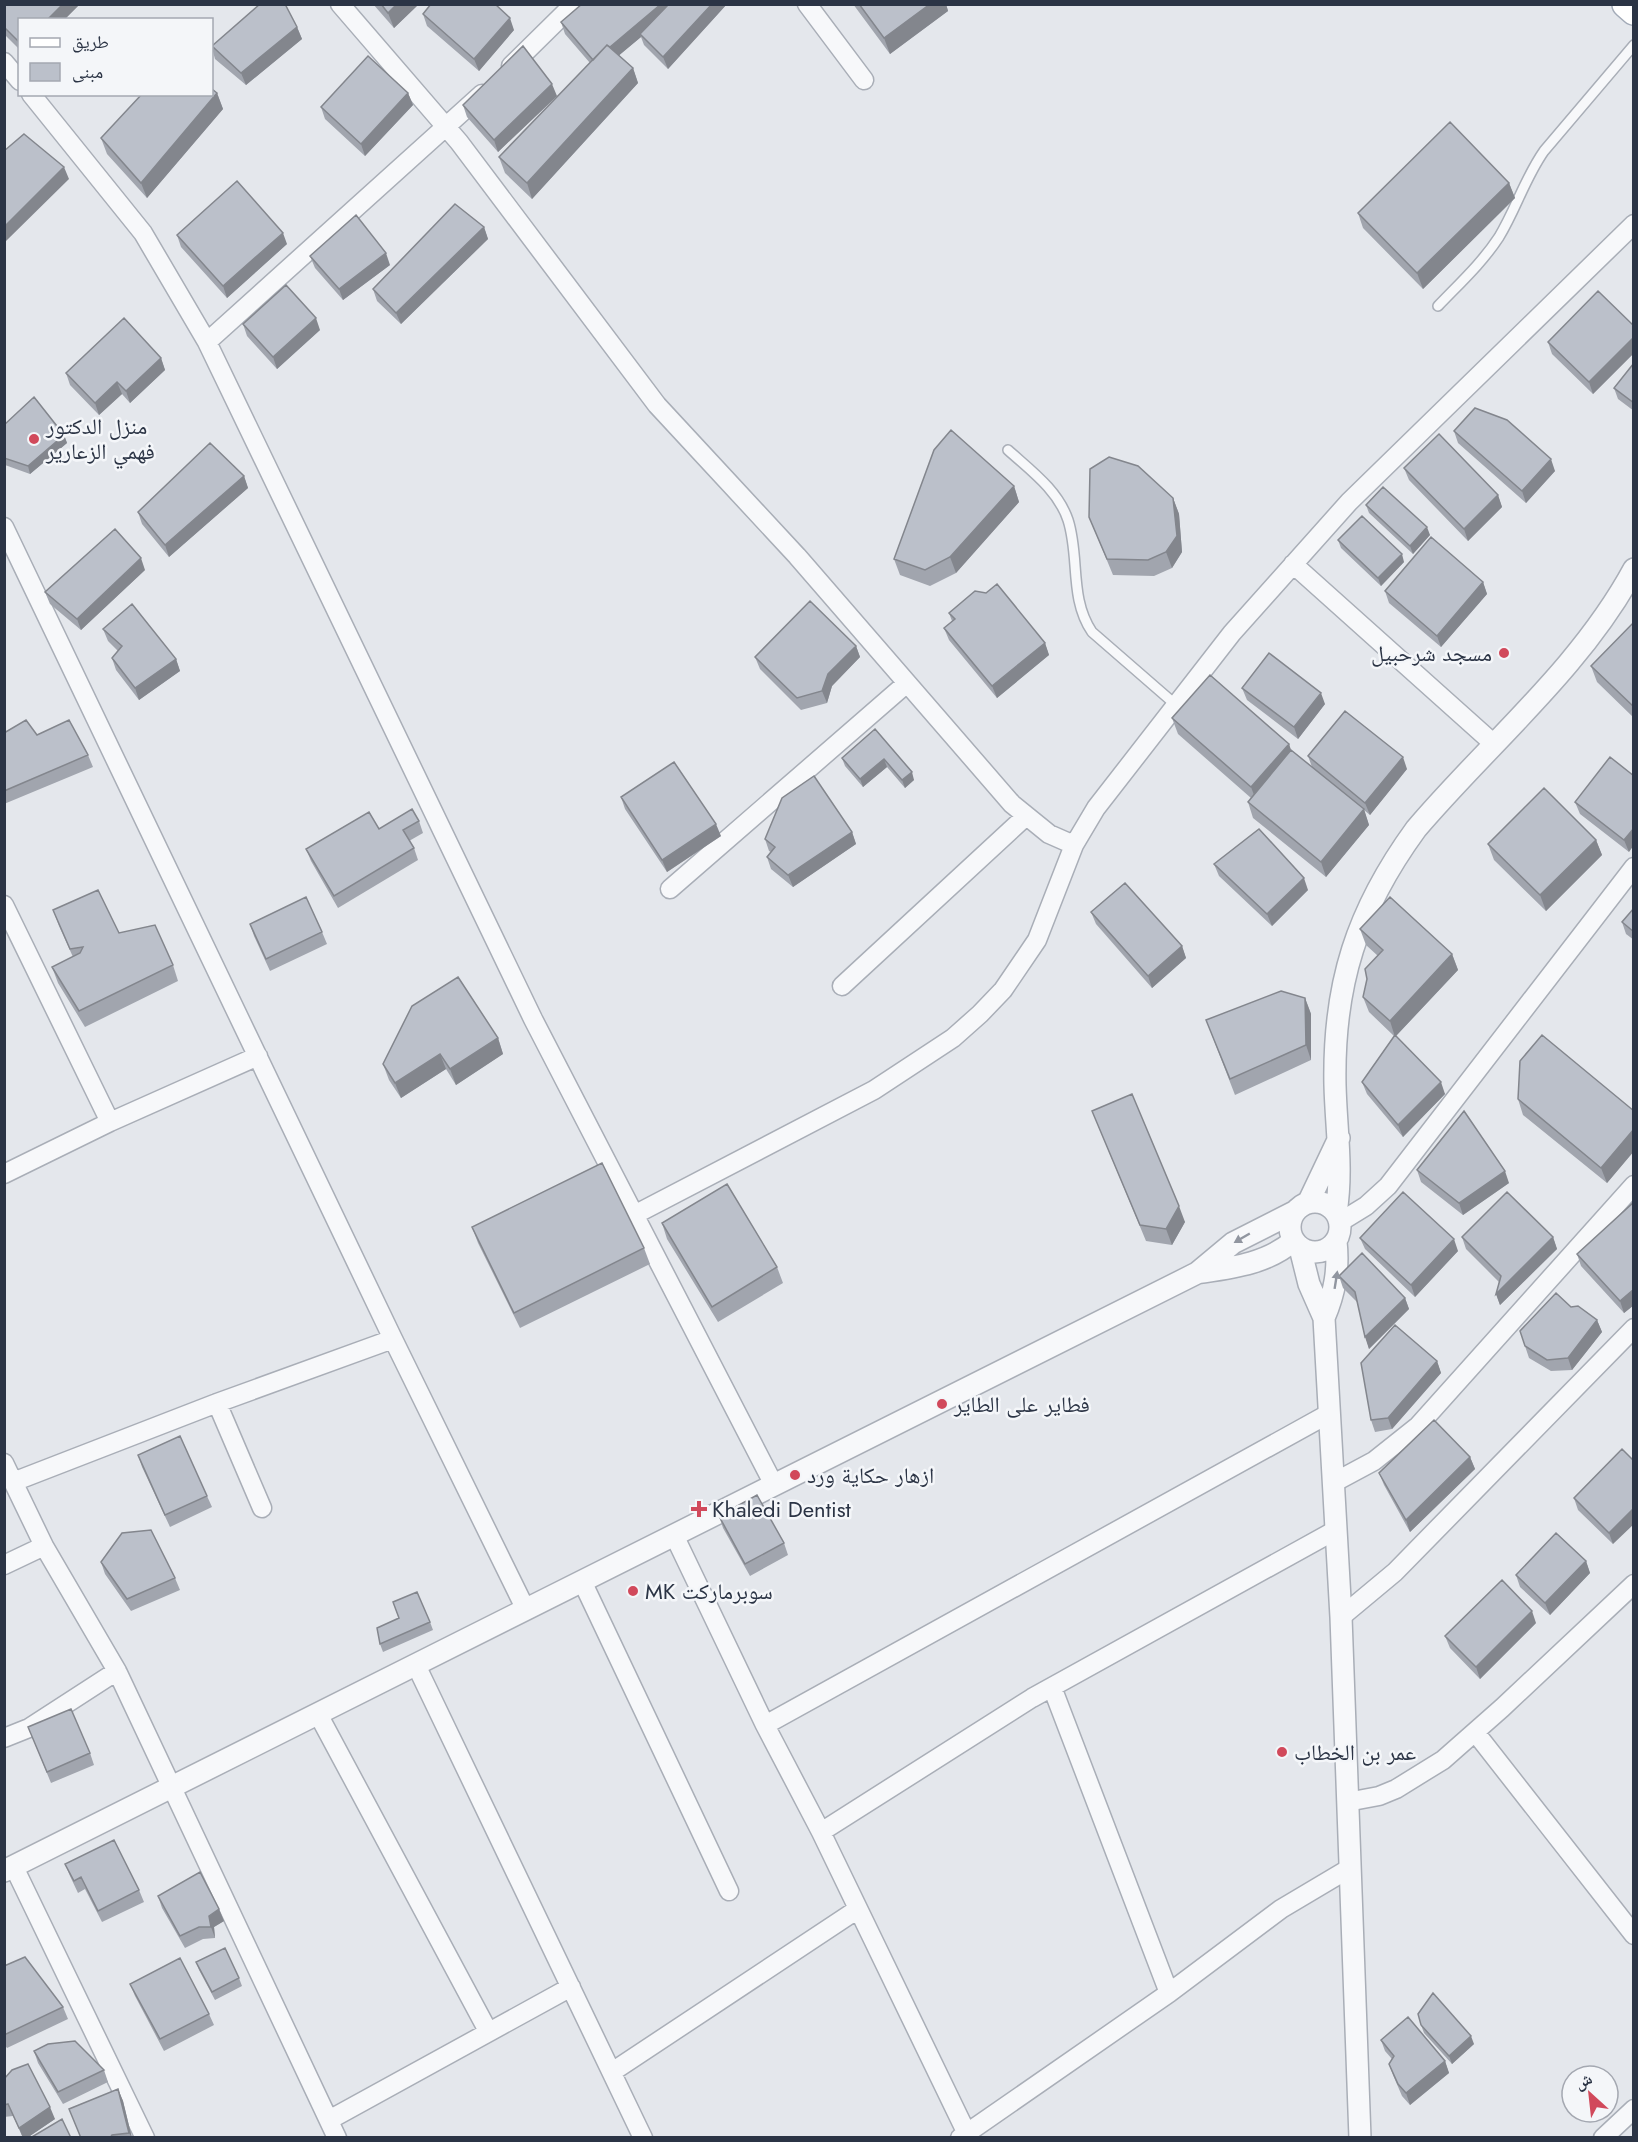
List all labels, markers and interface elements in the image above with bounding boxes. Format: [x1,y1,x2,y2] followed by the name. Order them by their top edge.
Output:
[18,18,213,96] legend
[72,29,109,55] text: طريق
[72,59,103,85] text: مبنى
[45,410,155,469] place label: منزل الدكتور فهمي الزعارير
[27,432,41,446] marker: منزل الدكتور فهمي الزعارير
[1371,637,1492,669] place label: مسجد شرحبيل
[1497,646,1511,660] marker: مسجد شرحبيل
[1233,1233,1250,1243] one-way arrow
[1331,1271,1340,1290] one-way arrow
[953,1388,1090,1420] place label: فطاير على الطاير
[935,1397,949,1411] marker: فطاير على الطاير
[807,1459,934,1491] place label: ازهار حكاية ورد
[788,1468,802,1482] marker: ازهار حكاية ورد
[712,1493,852,1525] place label: Khaledi Dentist
[690,1500,708,1518] marker: Khaledi Dentist
[645,1575,773,1607] place label: MK سوبرماركت
[626,1584,640,1598] marker: MK سوبرماركت
[1294,1736,1416,1768] place label: عمر بن الخطاب
[1275,1745,1289,1759] marker: عمر بن الخطاب
[1560,2064,1620,2124] north arrow
[1571,2067,1596,2095] text: ش

